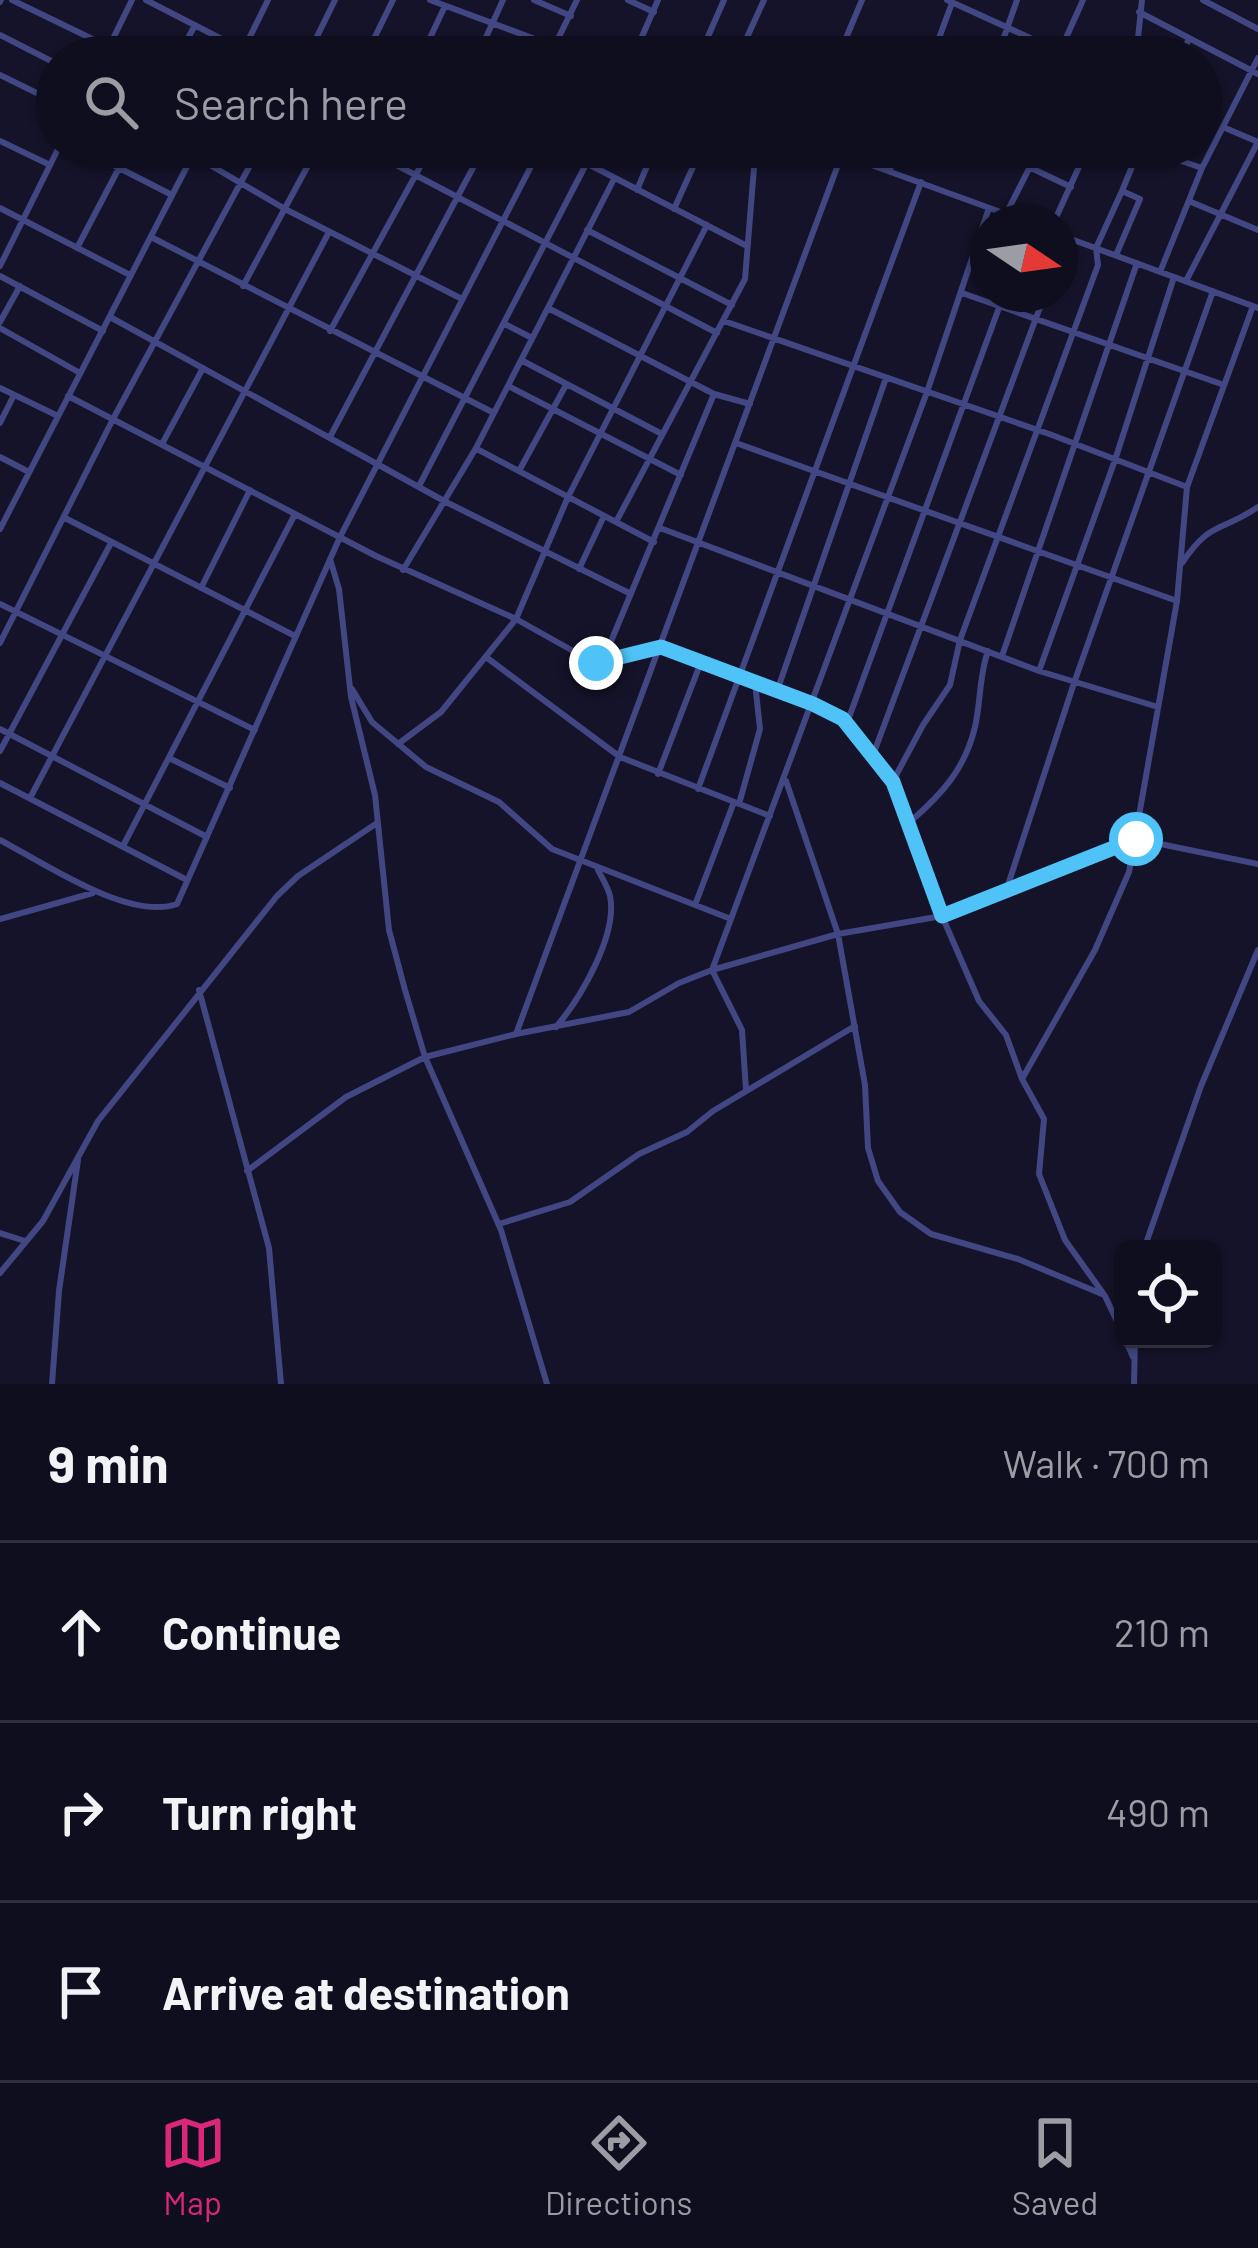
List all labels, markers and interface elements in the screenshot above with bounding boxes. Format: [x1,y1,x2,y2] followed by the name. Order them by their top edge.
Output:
[36,36,1222,168] search box
[78,69,144,135] icon: search
[174,75,408,129] text: Search here
[970,204,1078,312] north arrow
[569,636,623,690] route end
[1109,812,1163,866] route start
[1114,1240,1222,1348] map controls
[1114,1240,1222,1348] button: locate
[48,1432,169,1493] text: 9 min
[1003,1439,1210,1486] text: Walk · 700 m
[48,1599,114,1665] icon: ahead
[162,1605,341,1659] text: Continue
[1114,1608,1210,1655] text: 210 m
[48,1779,114,1845] icon: right
[162,1785,357,1839] text: Turn right
[1106,1788,1210,1835] text: 490 m
[48,1959,114,2025] icon: arrive
[162,1965,570,2019] text: Arrive at destination
[160,2110,226,2222] tab: Map
[545,2110,692,2222] tab: Directions
[1012,2110,1098,2222] tab: Saved

